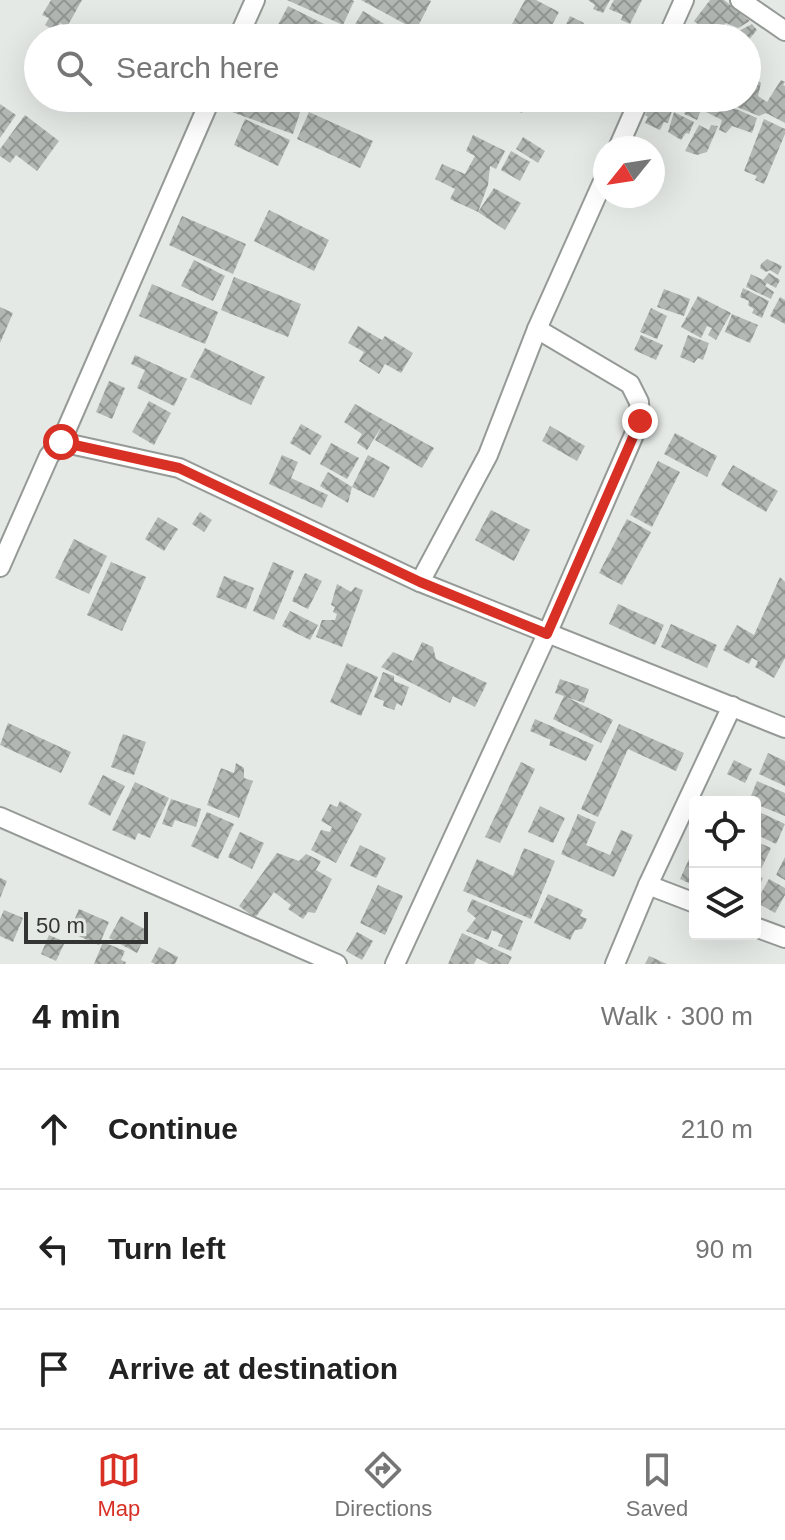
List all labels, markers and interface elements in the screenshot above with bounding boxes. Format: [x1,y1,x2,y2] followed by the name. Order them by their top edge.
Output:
[24,24,761,112] search box
[52,46,96,90] icon: search
[116,51,279,84] text: Search here
[593,136,665,208] north arrow
[622,403,658,439] route end
[43,424,79,460] route start
[689,796,761,940] map controls
[689,796,761,868] button: locate
[689,868,761,940] button: layers
[24,908,148,944] scale bar
[36,913,85,938] text: 50 m
[32,997,121,1035] text: 4 min
[601,1001,753,1031] text: Walk · 300 m
[32,1107,76,1151] icon: ahead
[108,1112,238,1145] text: Continue
[681,1114,753,1144] text: 210 m
[32,1227,76,1271] icon: left
[108,1232,226,1265] text: Turn left
[695,1234,753,1264] text: 90 m
[32,1347,76,1391] icon: arrive
[108,1352,398,1385] text: Arrive at destination
[97,1448,141,1522] tab: Map
[334,1448,432,1522] tab: Directions
[626,1448,688,1522] tab: Saved

